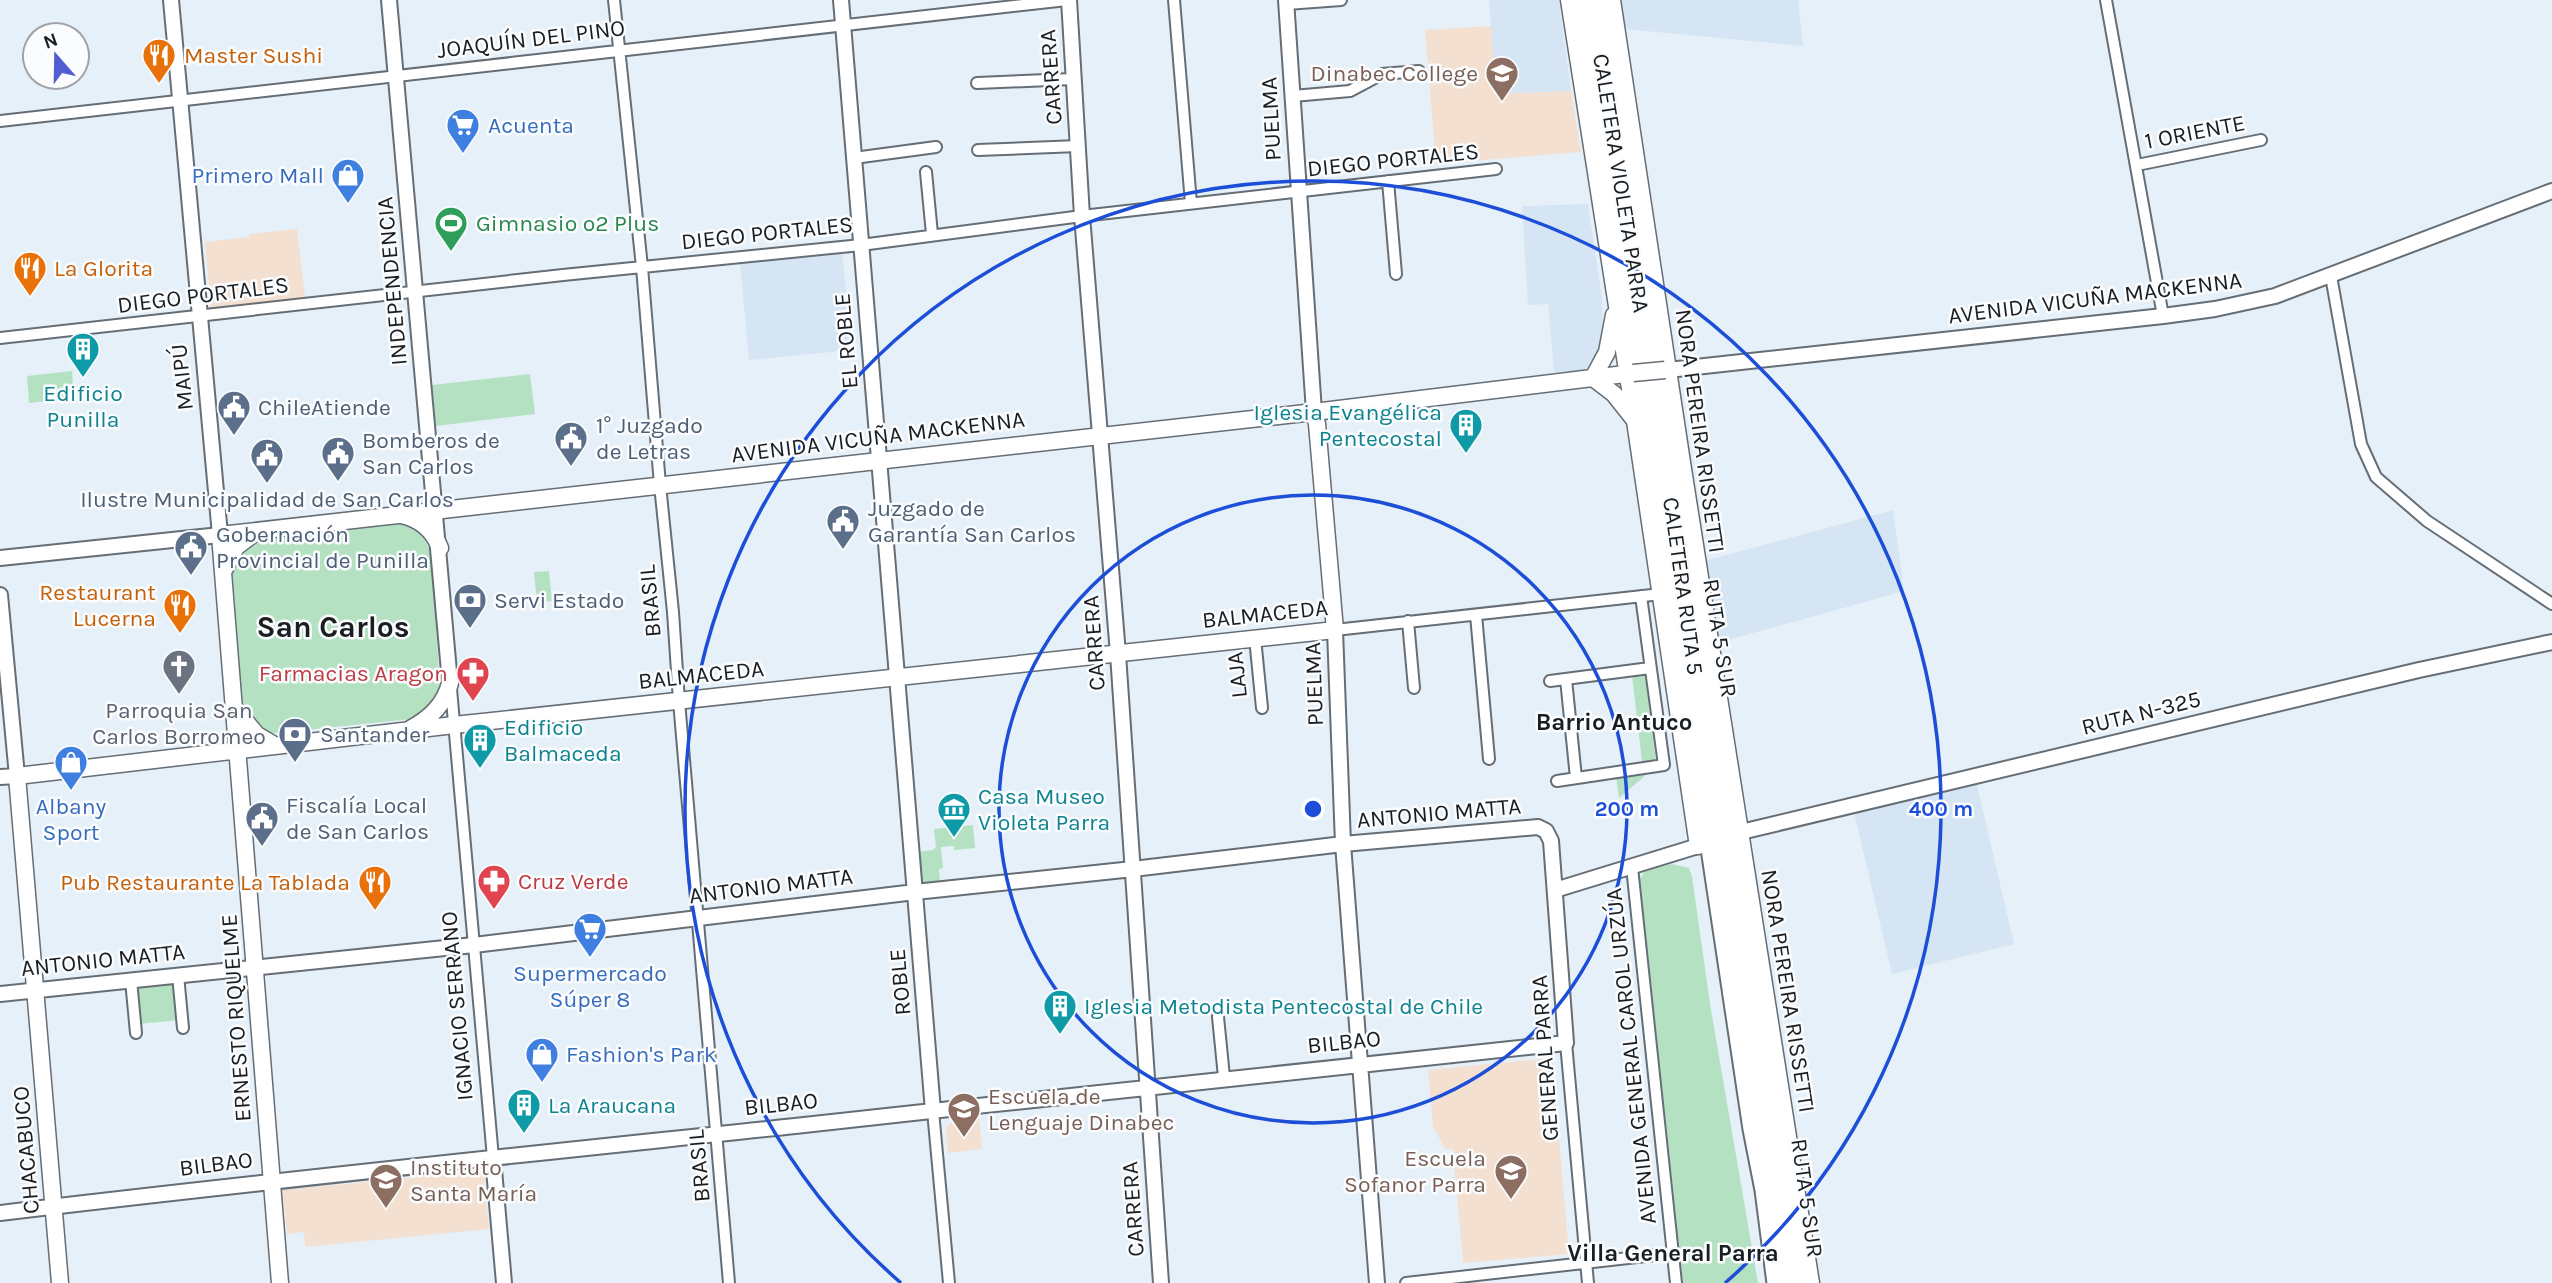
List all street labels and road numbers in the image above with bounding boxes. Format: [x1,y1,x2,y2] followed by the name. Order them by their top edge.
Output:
[436,14,626,64] street label: JOAQUÍN DEL PINO
[1034,28,1068,126] street label: CARRERA
[1587,52,1655,314] street label: CALETERA VIOLETA PARRA
[1255,76,1287,162] street label: PUELMA
[2143,109,2247,155] street label: 1 ORIENTE
[1306,138,1480,182] street label: DIEGO PORTALES
[371,196,413,366] street label: INDEPENDENCIA
[680,211,854,255] street label: DIEGO PORTALES
[1947,267,2243,329] street label: AVENIDA VICUÑA MACKENNA
[116,271,290,319] street label: DIEGO PORTALES
[828,292,864,390] street label: EL ROBLE
[1670,307,1730,555] street label: NORA PEREIRA RISSETTI
[165,342,199,412] street label: MAIPÚ
[730,406,1026,468] street label: AVENIDA VICUÑA MACKENNA
[1657,495,1709,677] street label: CALETERA RUTA 5
[633,563,667,638] street label: BRASIL
[1697,577,1743,699] street label: RUTA 5 SUR
[1077,594,1111,692] street label: CARRERA
[1201,594,1329,634] street label: BALMACEDA
[1299,641,1329,727] street label: PUELMA
[1221,650,1253,700] street label: LAJA
[637,655,765,695] street label: BALMACEDA
[2079,685,2203,741] street label: RUTA N-325
[1356,792,1522,834] street label: ANTONIO MATTA
[688,863,854,909] street label: ANTONIO MATTA
[1755,867,1821,1115] street label: NORA PEREIRA RISSETTI
[1600,887,1662,1225] street label: AVENIDA GENERAL CAROL URZÚA
[435,910,479,1102] street label: IGNACIO SERRANO
[215,913,257,1123] street label: ERNESTO RIQUELME
[20,938,186,982] street label: ANTONIO MATTA
[884,947,916,1017] street label: ROBLE
[1526,974,1564,1142] street label: GENERAL PARRA
[1306,1025,1382,1059] street label: BILBAO
[7,1085,45,1215] street label: CHACABUCO
[743,1087,819,1121] street label: BILBAO
[682,1128,716,1203] street label: BRASIL
[1785,1137,1829,1259] street label: RUTA 5 SUR
[178,1146,254,1182] street label: BILBAO
[1116,1160,1150,1258] street label: CARRERA

